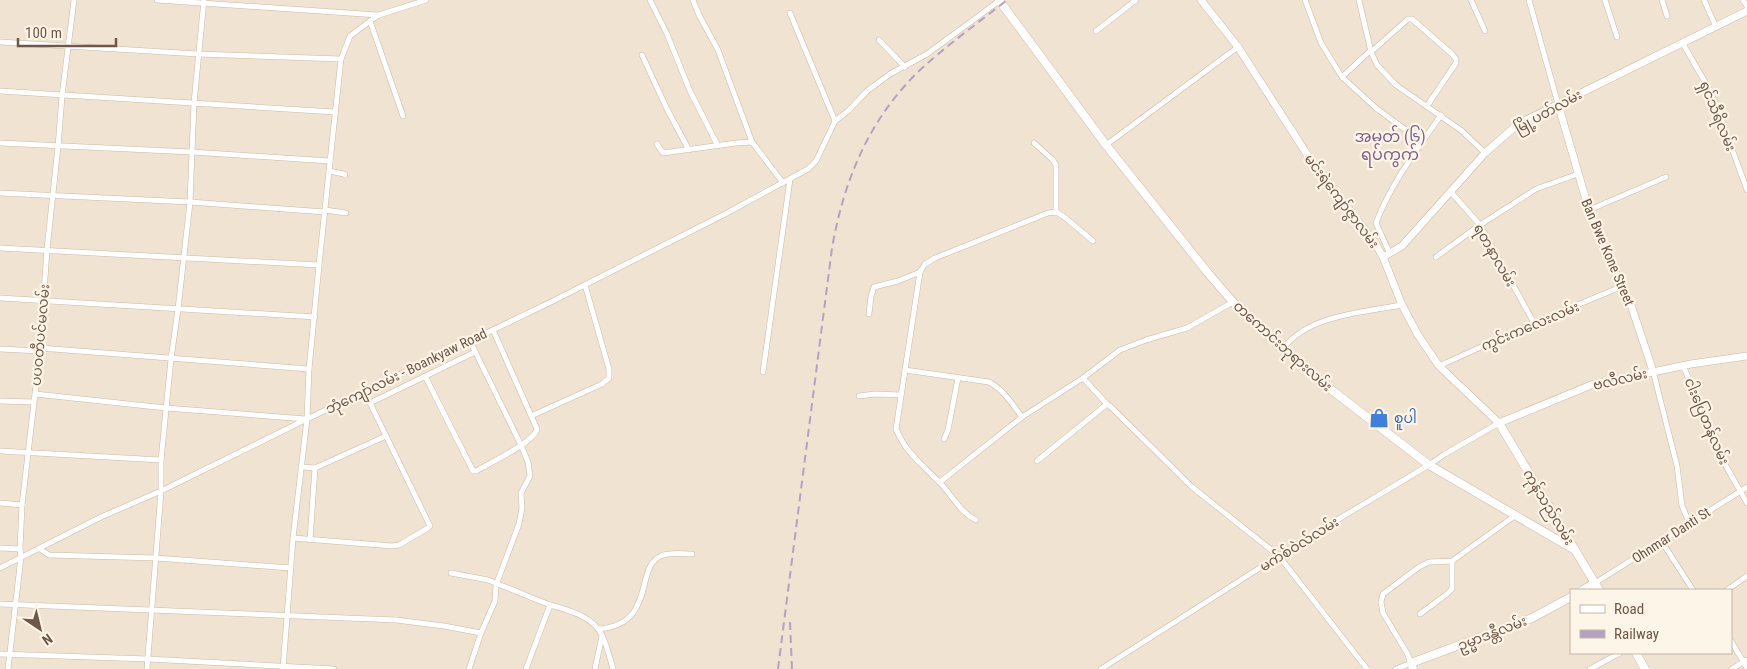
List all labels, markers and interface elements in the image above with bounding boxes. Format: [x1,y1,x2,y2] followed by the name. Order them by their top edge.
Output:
[18,15,115,47] scale bar
[25,24,62,42] text: 100 m
[1693,78,1741,155] street label: ရှင်သီရိလမ်း
[1511,84,1586,140] street label: မြို့ပတ်လမ်း
[1354,125,1426,168] district label: အမှတ် (၆) ရပ်ကွက်
[1298,150,1384,254] street label: မင်းရဲကျော်ဇွာလမ်း
[1578,196,1638,308] street label: Ban Bwe Kone Street
[1467,220,1521,291] street label: ရတနာလမ်း
[26,283,52,387] street label: ပပဝတီပင်မလမ်း
[1228,296,1337,397] street label: တကောင်းဘုရားလမ်း
[1478,296,1583,357] street label: ကွင်းကလေးလမ်း
[322,323,491,421] street label: ဘုံကျော်လမ်း - Boankyaw Road
[1591,363,1649,393] street label: ဗလီလမ်း
[1678,374,1734,468] street label: ငါးပြေတန်လမ်း
[1368,407,1390,429] shop icon: စူပါ
[1394,408,1417,430] place label: စူပါ
[1517,465,1579,550] street label: ကုန်သည်လမ်း
[1629,504,1713,566] street label: Ohnmar Danti St
[1256,512,1341,575] street label: မက်စ်ဝဲလ်လမ်း
[1570,589,1732,654] legend
[1614,600,1644,618] text: Road
[15,604,65,654] north arrow
[1454,611,1530,658] street label: ဥမ္မာဒန္တီလမ်း
[1614,625,1659,643] text: Railway
[39,631,56,649] text: N

